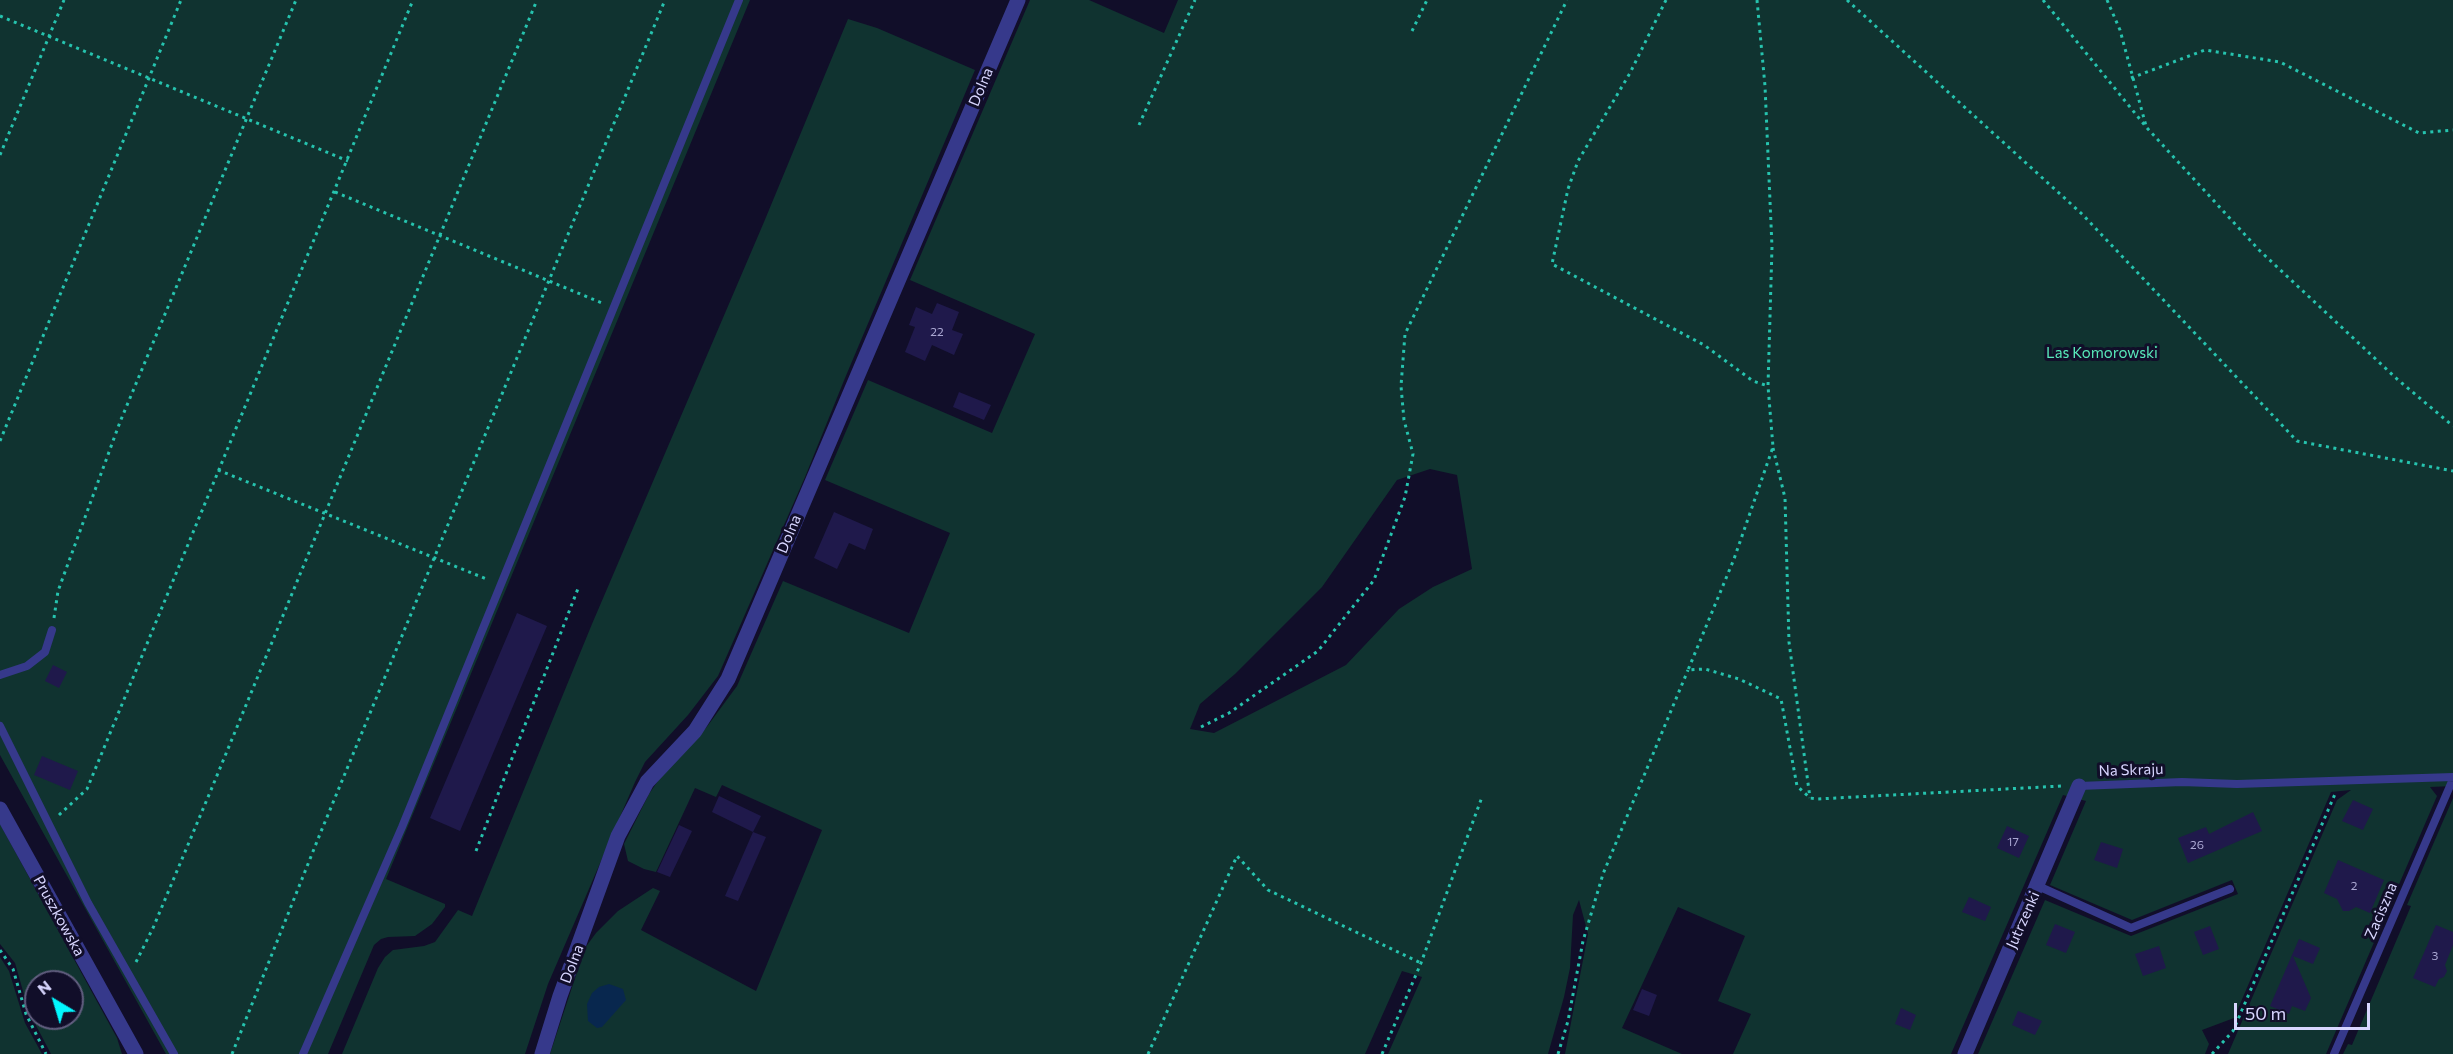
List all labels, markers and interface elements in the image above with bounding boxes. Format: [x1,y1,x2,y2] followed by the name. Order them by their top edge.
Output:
[965,65,997,109] street label: Dolna
[930,325,944,339] house number: 22
[2046,344,2158,362] park label: Las Komorowski
[773,512,805,556] street label: Dolna
[2098,760,2164,780] street label: Na Skraju
[2007,835,2019,849] house number: 17
[2190,838,2204,852] house number: 26
[29,873,89,959] street label: Pruszkowska
[2351,879,2357,893] house number: 2
[2361,880,2401,942] street label: Zaciszna
[2002,889,2044,951] street label: Jutrzenki
[556,942,588,986] street label: Dolna
[2432,949,2438,963] house number: 3
[24,970,84,1030] north arrow
[33,976,54,998] text: N
[2237,991,2374,1029] scale bar
[2245,1002,2286,1024] text: 50 m

